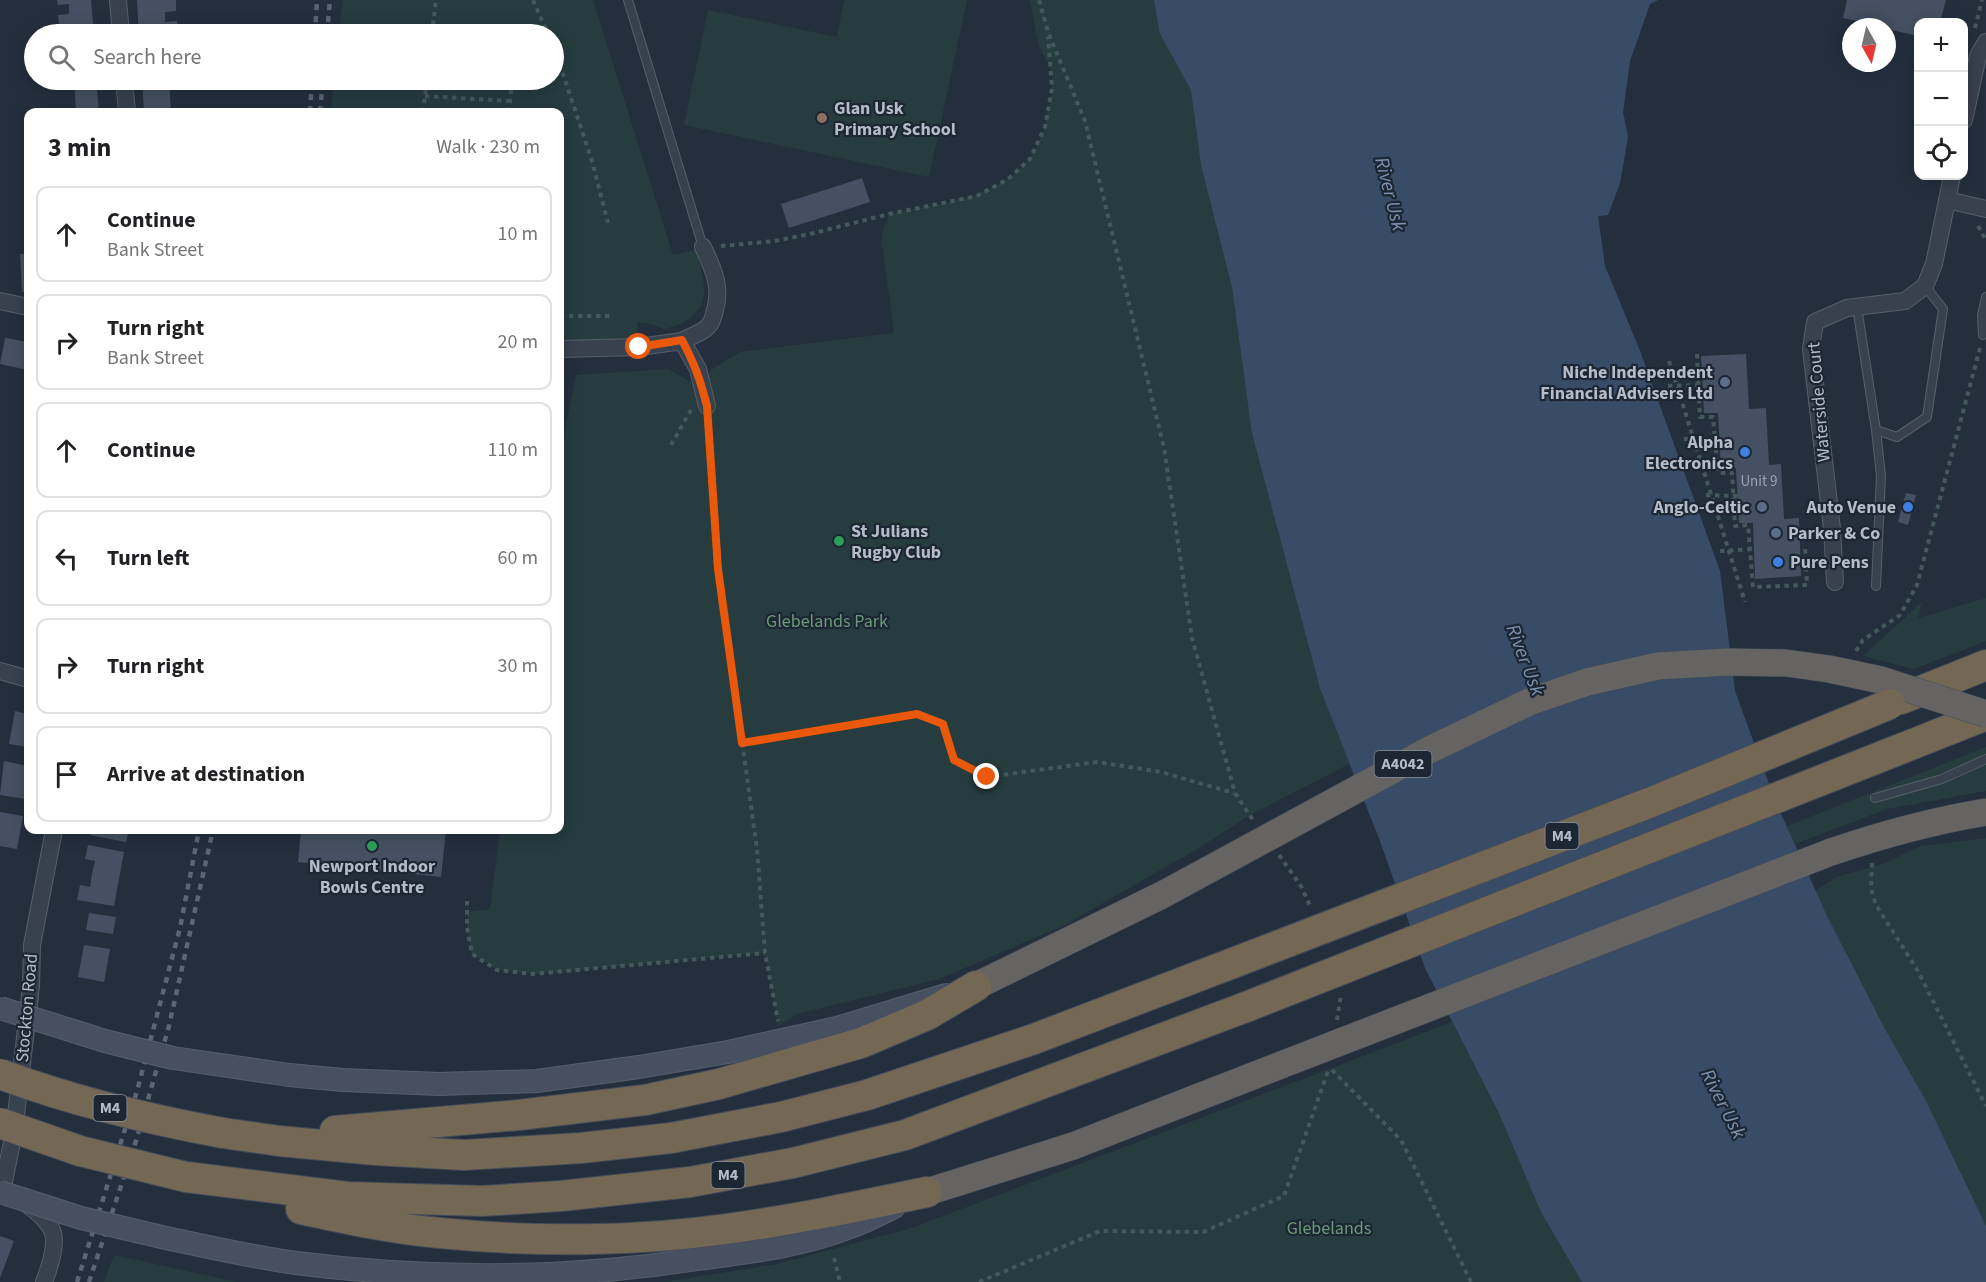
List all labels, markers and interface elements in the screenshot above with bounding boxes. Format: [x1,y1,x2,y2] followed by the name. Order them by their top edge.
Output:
[1842,18,1896,72] north arrow
[1914,18,1968,180] map controls
[1914,18,1968,72] button: +
[24,24,564,90] search box
[45,41,78,74] icon: search
[93,41,201,73] text: Search here
[1914,72,1968,126] button: −
[834,96,956,142] place label: Glan Usk Primary School
[815,111,829,125] marker: Glan Usk Primary School
[1914,126,1968,180] button: locate
[48,129,111,166] text: 3 min
[436,133,540,161] text: Walk · 230 m
[1367,154,1413,234] water label: River Usk
[107,204,196,236] text: Continue
[50,218,83,251] icon: ahead
[498,220,538,248] text: 10 m
[107,236,204,264] text: Bank Street
[107,312,204,344] text: Turn right
[50,326,83,359] icon: right
[498,328,538,356] text: 20 m
[625,333,651,359] route start
[1801,341,1837,463] street label: Waterside Court
[107,344,204,372] text: Bank Street
[1540,360,1713,406] place label: Niche Independent Financial Advisers Ltd
[1718,375,1732,389] marker: Niche Independent Financial Advisers Ltd
[1645,430,1733,476] place label: Alpha Electronics
[50,434,83,467] icon: ahead
[107,434,196,466] text: Continue
[488,436,538,464] text: 110 m
[1738,445,1752,459] marker: Alpha Electronics
[1740,471,1778,492] house number: Unit 9
[1652,495,1751,520] place label: Anglo-Celtic
[1805,495,1896,520] place label: Auto Venue
[1755,500,1769,514] marker: Anglo-Celtic
[1901,500,1915,514] marker: Auto Venue
[851,519,941,565] place label: St Julians Rugby Club
[1788,521,1880,546] place label: Parker & Co
[1769,526,1783,540] marker: Parker & Co
[832,534,846,548] marker: St Julians Rugby Club
[50,542,83,575] icon: left
[107,542,189,574] text: Turn left
[498,544,538,572] text: 60 m
[1790,550,1869,575] place label: Pure Pens
[1771,555,1785,569] marker: Pure Pens
[766,609,888,634] park label: Glebelands Park
[1498,620,1552,700] water label: River Usk
[50,650,83,683] icon: right
[107,650,204,682] text: Turn right
[498,652,538,680] text: 30 m
[1374,751,1432,777] road number: A4042
[50,758,83,791] icon: arrive
[107,758,305,790] text: Arrive at destination
[973,763,999,789] route end
[1546,823,1578,849] road number: M4
[365,839,379,853] marker: Newport Indoor Bowls Centre
[309,854,436,900] place label: Newport Indoor Bowls Centre
[10,953,44,1063] street label: Stockton Road
[1693,1064,1753,1144] water label: River Usk
[94,1095,126,1121] road number: M4
[712,1162,744,1188] road number: M4
[1287,1216,1371,1241] park label: Glebelands

